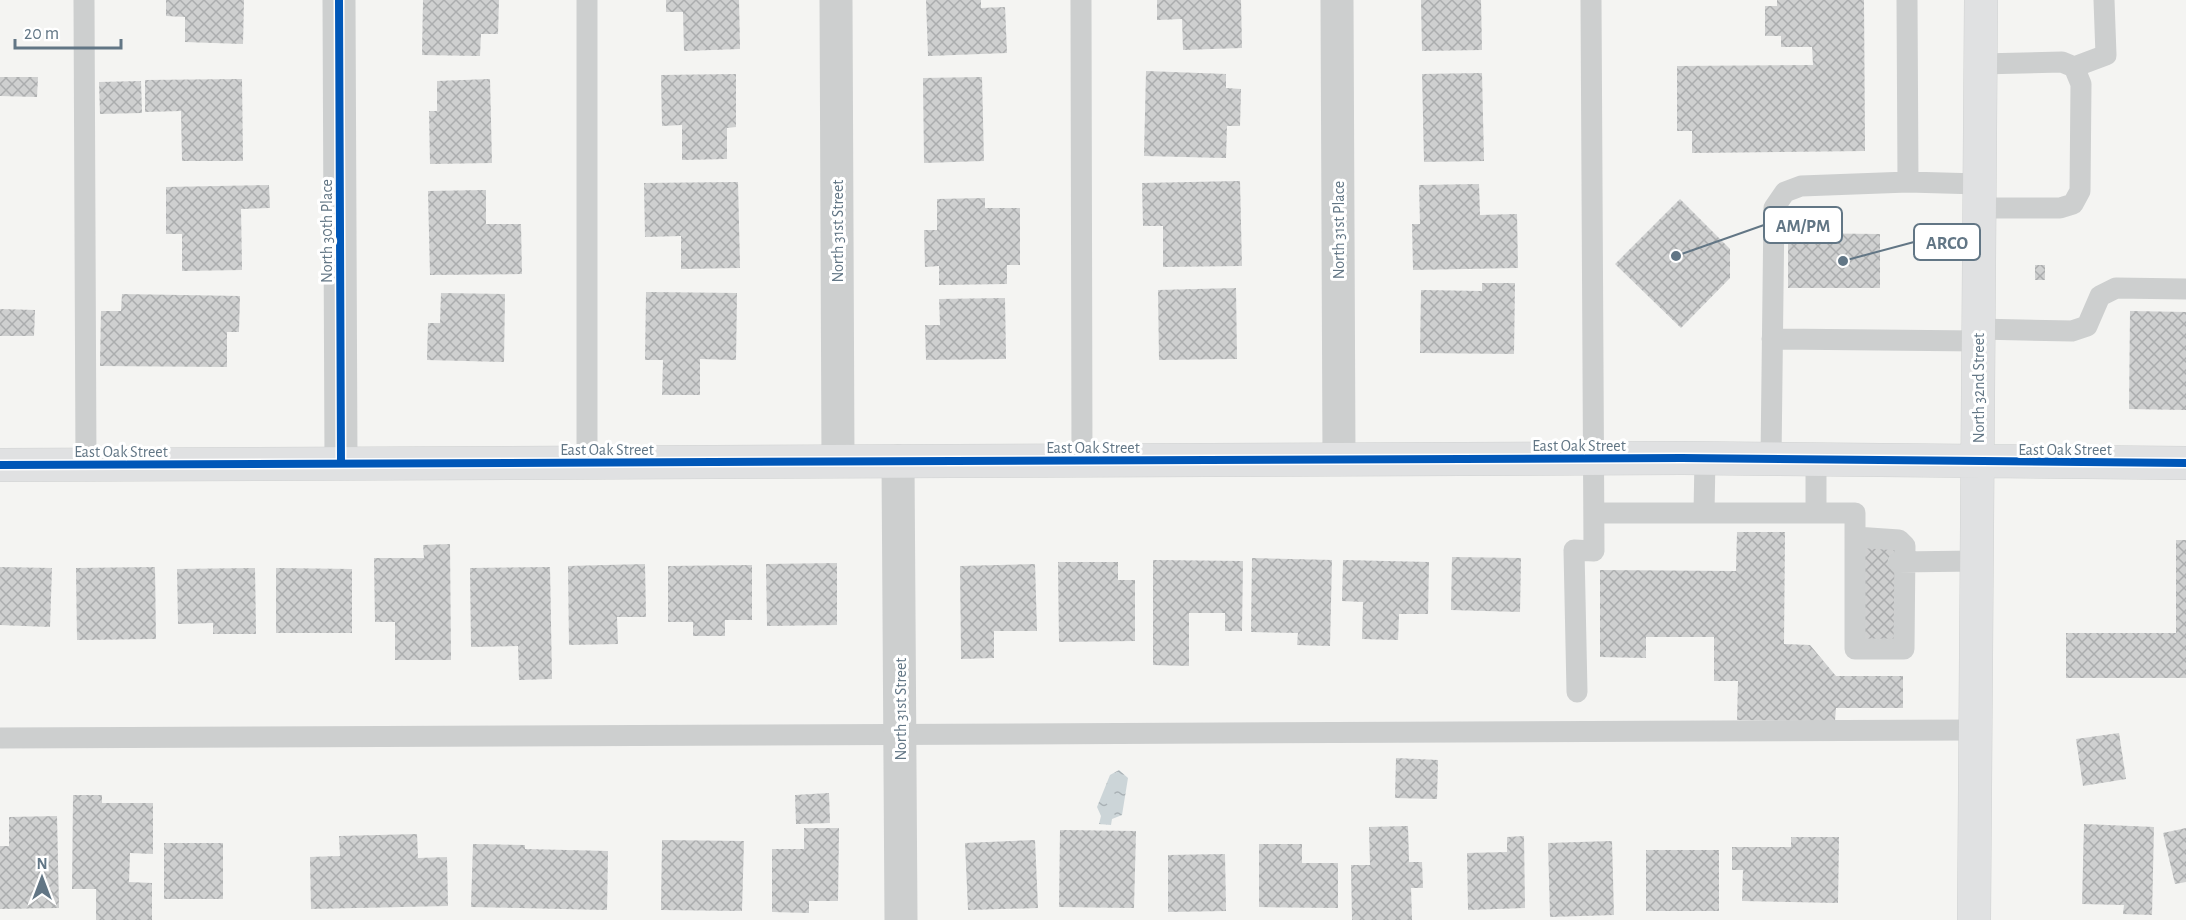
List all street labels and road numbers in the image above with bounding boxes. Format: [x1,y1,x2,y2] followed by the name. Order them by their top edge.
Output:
[319,179,335,283] street label: North 30th Place
[830,180,846,282] street label: North 31st Street
[1331,181,1347,279] street label: North 31st Place
[1971,333,1987,443] street label: North 32nd Street
[1532,438,1626,454] street label: East Oak Street
[1046,440,1140,456] street label: East Oak Street
[560,442,654,458] street label: East Oak Street
[2018,442,2112,458] street label: East Oak Street
[74,444,168,460] street label: East Oak Street
[893,658,909,760] street label: North 31st Street

